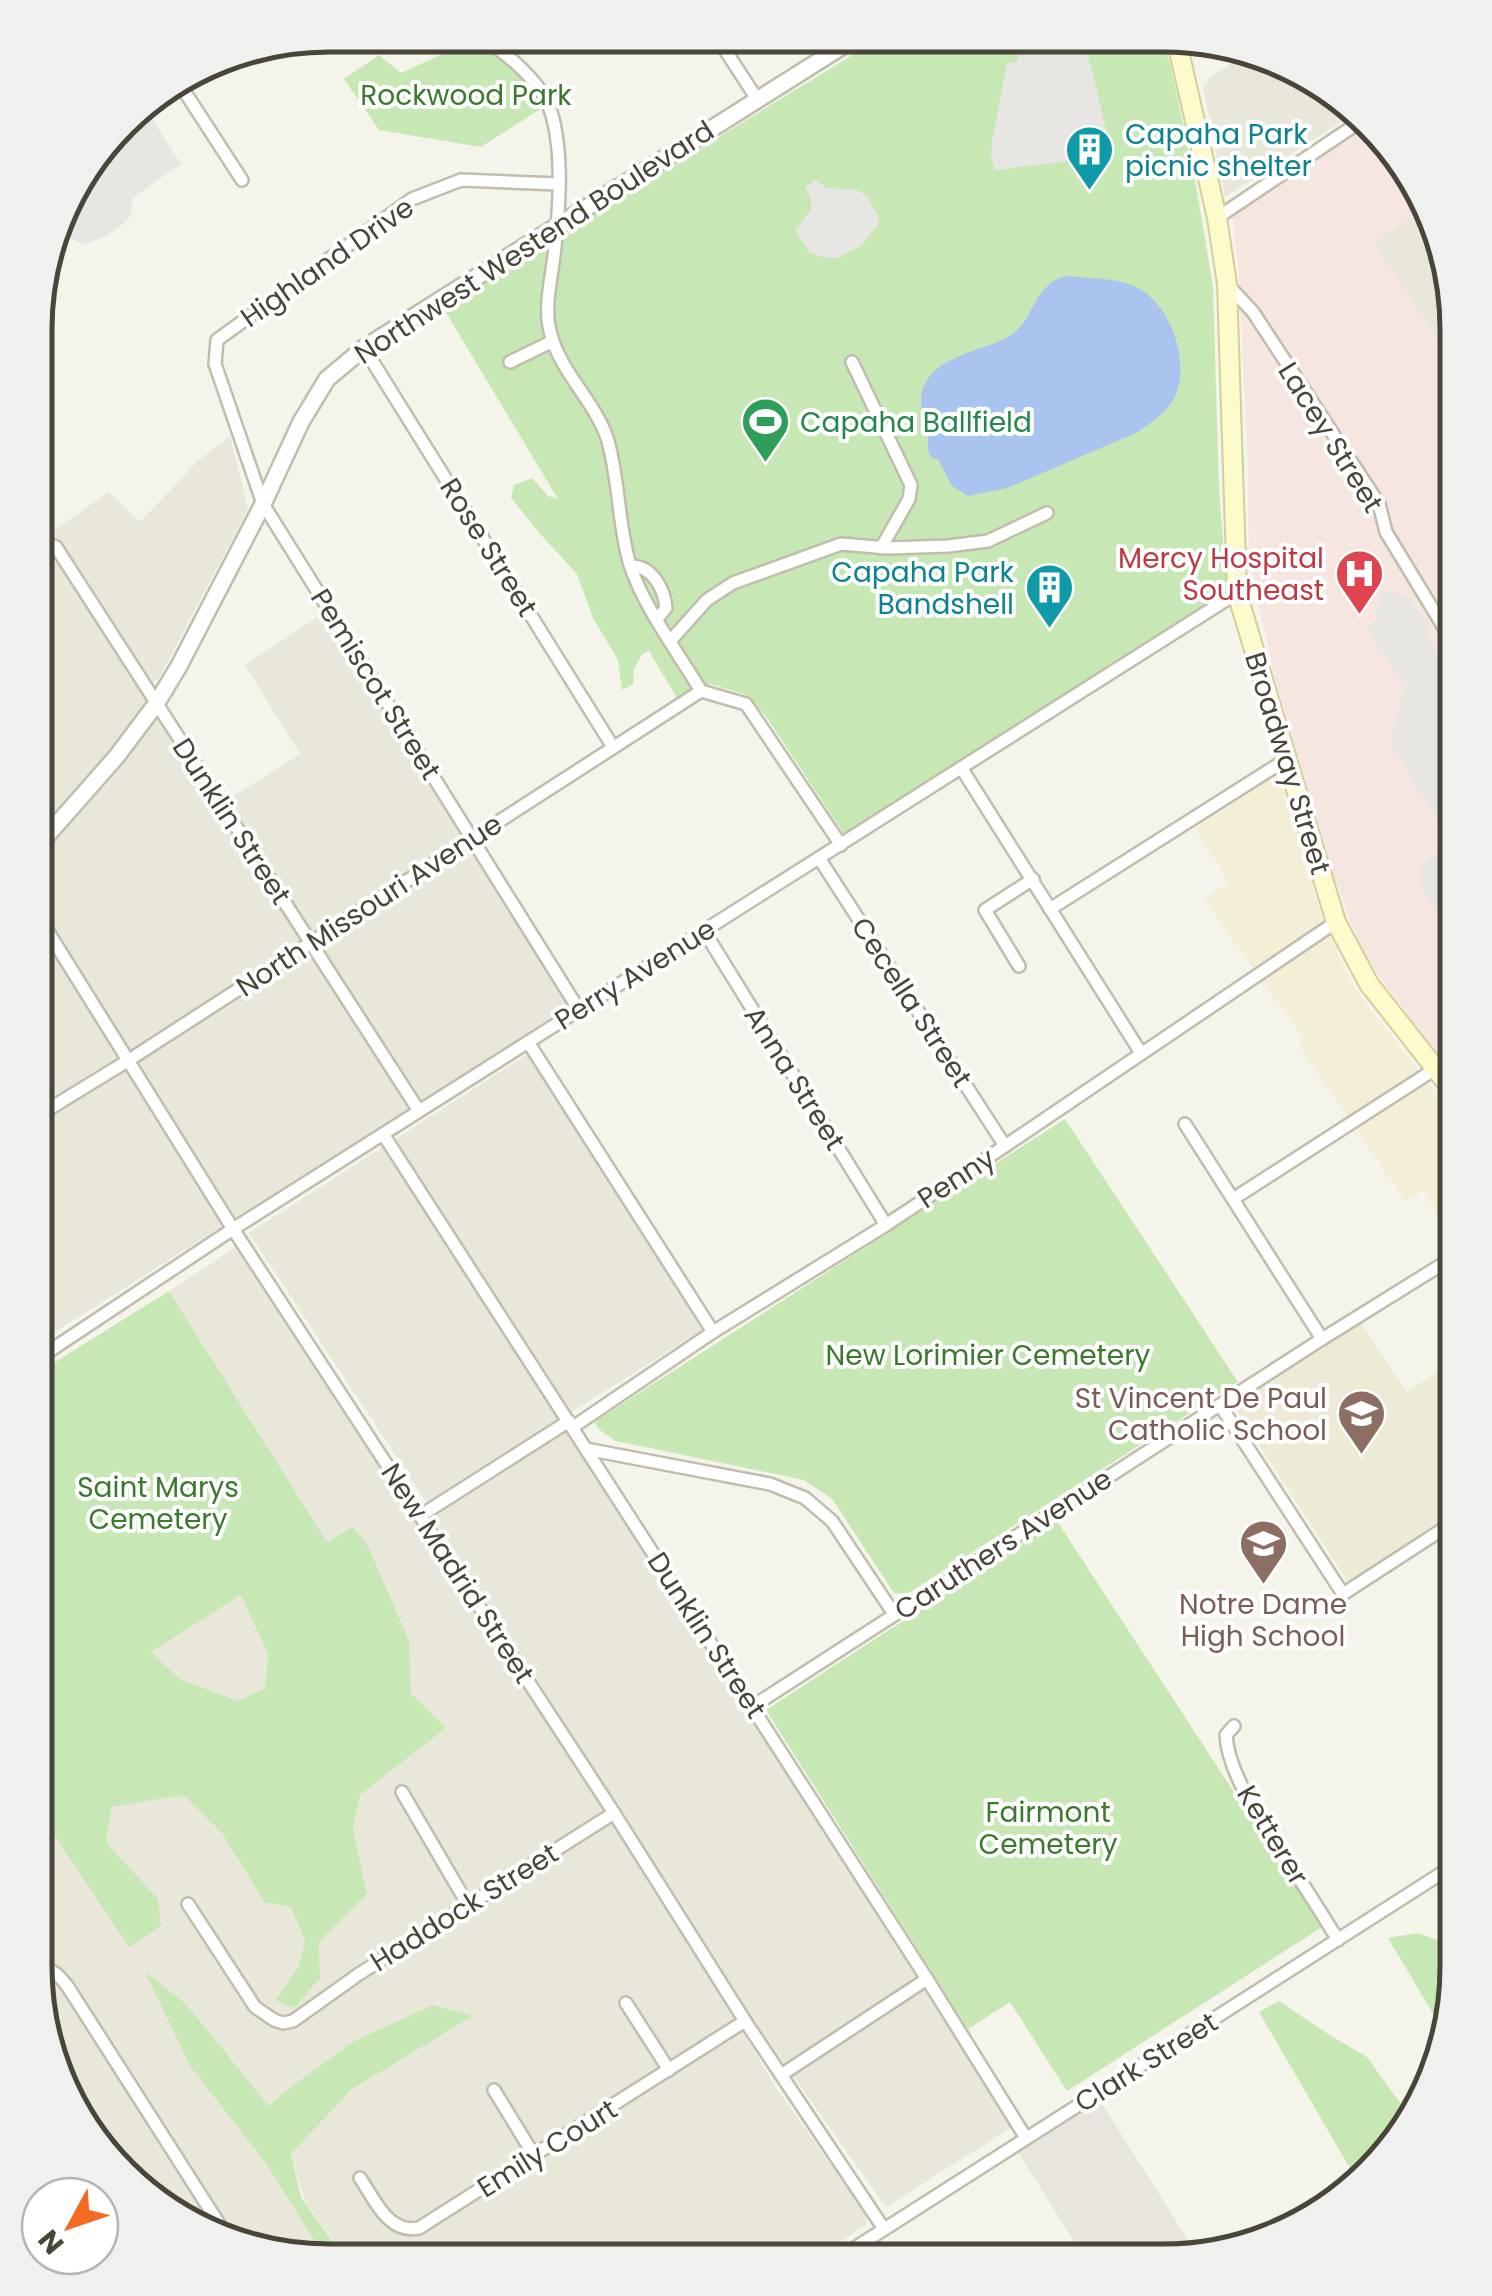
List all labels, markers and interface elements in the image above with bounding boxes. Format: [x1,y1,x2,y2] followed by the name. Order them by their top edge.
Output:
[360,76,572,115] park label: Rockwood Park
[347,111,722,373] street label: Northwest Westend Boulevard
[1125,115,1312,186] place label: Capaha Park picnic shelter
[1064,124,1116,192] building icon: Capaha Park picnic shelter
[233,188,422,337] street label: Highland Drive
[1269,355,1392,520] street label: Lacey Street
[739,396,791,464] sports icon: Capaha Ballfield
[800,403,1032,442] place label: Capaha Ballfield
[431,471,547,624] street label: Rose Street
[1118,539,1324,610] place label: Mercy Hospital Southeast
[1333,548,1385,616] hospital icon: Mercy Hospital Southeast
[831,553,1015,624] place label: Capaha Park Bandshell
[1023,562,1075,630] building icon: Capaha Park Bandshell
[301,581,450,787] street label: Pemiscot Street
[1235,647,1340,879] street label: Broadway Street
[163,730,300,912] street label: Dunklin Street
[229,805,510,1006] street label: North Missouri Avenue
[547,909,723,1039] street label: Perry Avenue
[842,910,981,1095] street label: Cecella Street
[735,999,854,1158] street label: Anna Street
[910,1139,1003,1218] street label: Penny
[826,1336,1151,1375] park label: New Lorimier Cemetery
[1075,1379,1327,1450] place label: St Vincent De Paul Catholic School
[1336,1388,1388,1456] school or university icon: St Vincent De Paul Catholic School
[372,1456,543,1691] street label: New Madrid Street
[887,1459,1120,1629] street label: Caruthers Avenue
[77,1468,239,1539] park label: Saint Marys Cemetery
[1237,1518,1289,1586] school or university icon: Notre Dame High School
[638,1544,775,1726] street label: Dunklin Street
[1179,1585,1347,1656] place label: Notre Dame High School
[1227,1778,1318,1892] street label: Ketterer
[979,1793,1118,1864] park label: Fairmont Cemetery
[363,1834,566,1981] street label: Haddock Street
[1067,2003,1225,2122] street label: Clark Street
[470,2090,625,2207] street label: Emily Court
[20,2176,120,2276] north arrow
[30,2221,73,2262] text: N

